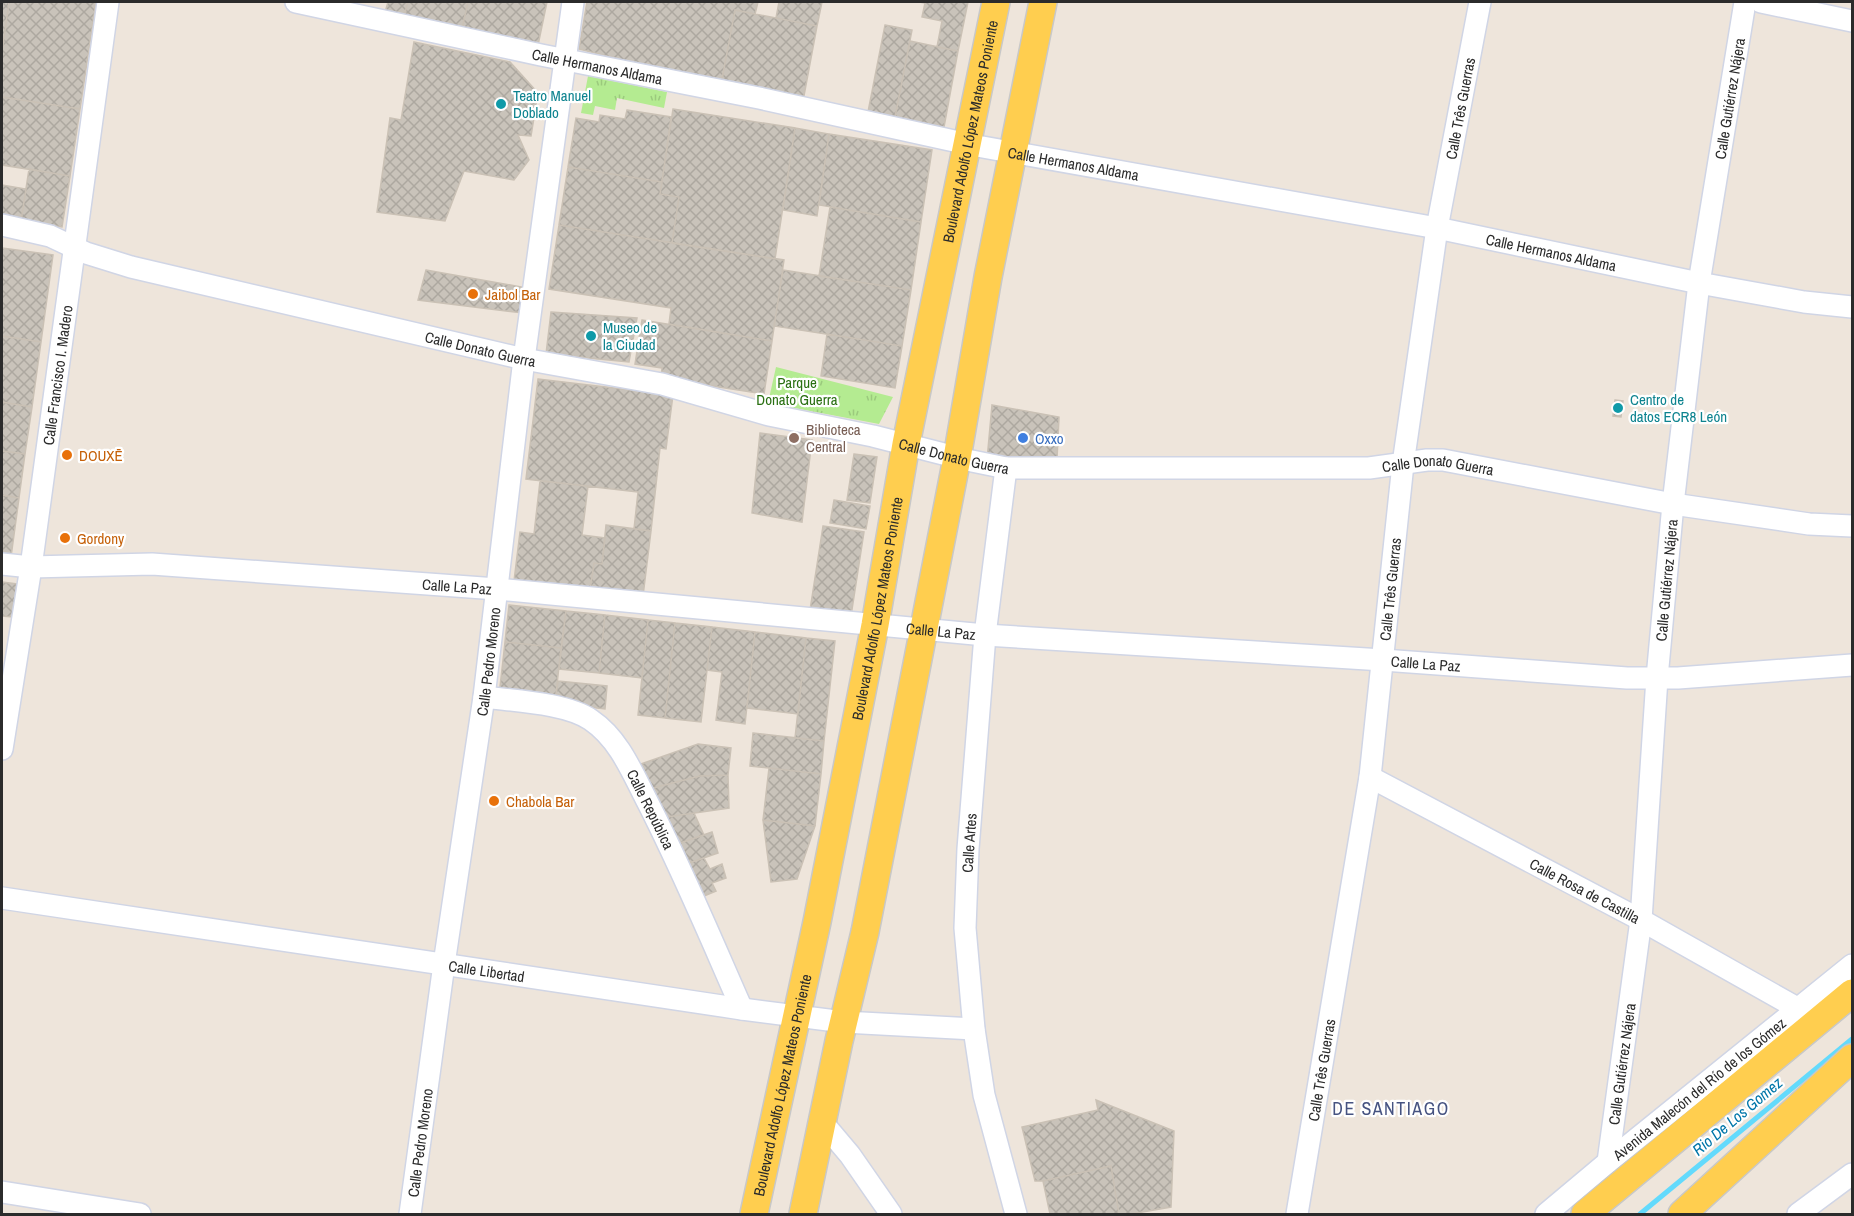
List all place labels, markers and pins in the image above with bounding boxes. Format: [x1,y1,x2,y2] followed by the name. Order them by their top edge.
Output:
[513,85,591,123] place label: Teatro Manuel Doblado
[494,97,508,111] marker: Teatro Manuel Doblado
[485,284,540,305] place label: Jaibol Bar
[466,287,480,301] marker: Jaibol Bar
[603,317,657,355] place label: Museo de la Ciudad
[584,329,598,343] marker: Museo de la Ciudad
[1630,389,1727,427] place label: Centro de datos ECR8 León
[1611,401,1625,415] marker: Centro de datos ECR8 León
[806,419,861,457] place label: Biblioteca Central
[1035,428,1064,449] place label: Oxxo
[787,431,801,445] marker: Biblioteca Central
[1016,431,1030,445] marker: Oxxo
[79,445,123,466] place label: DOUXĒ
[60,448,74,462] marker: DOUXĒ
[77,528,125,549] place label: Gordony
[58,531,72,545] marker: Gordony
[506,791,574,812] place label: Chabola Bar
[487,794,501,808] marker: Chabola Bar

